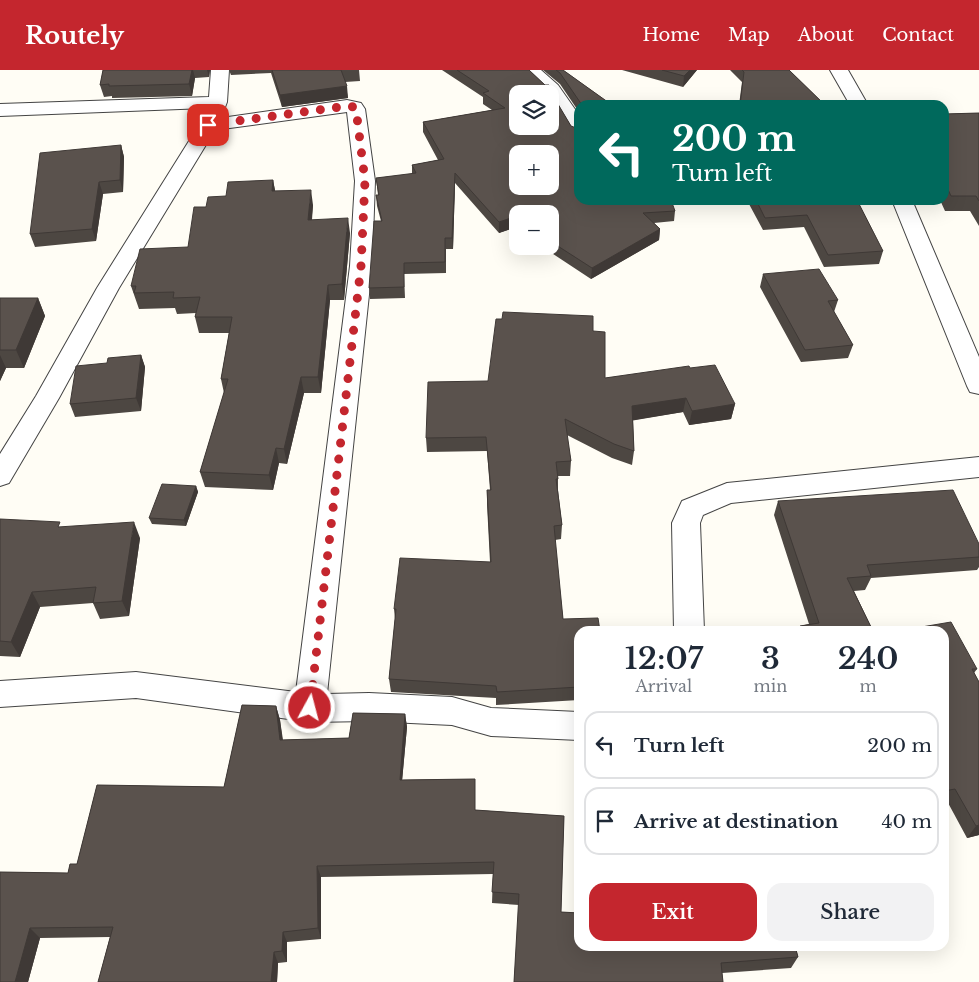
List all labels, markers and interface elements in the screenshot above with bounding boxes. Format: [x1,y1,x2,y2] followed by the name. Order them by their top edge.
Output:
[25,21,124,50] text: Routely
[642,24,700,46] text: Home
[728,24,770,46] text: Map
[798,24,854,46] text: About
[882,24,954,46] text: Contact
[509,85,559,255] map controls
[509,85,559,135] button: layers
[187,104,229,146] pin
[194,111,222,139] icon: arrive
[672,117,796,160] text: 200 m
[589,120,654,185] icon: left
[509,145,559,195] button: +
[672,160,772,187] text: Turn left
[509,205,559,255] button: −
[625,640,703,677] text: 12:07
[761,640,780,677] text: 3
[838,640,898,677] text: 240
[635,676,692,696] text: Arrival
[754,676,787,696] text: min
[860,676,877,696] text: m
[283,681,335,733] position arrow
[591,731,619,759] icon: left
[634,734,725,757] text: Turn left
[867,734,932,757] text: 200 m
[591,807,619,835] icon: arrive
[634,810,838,833] text: Arrive at destination
[881,810,932,833] text: 40 m
[589,883,757,941] button: Exit
[767,883,934,941] button: Share

